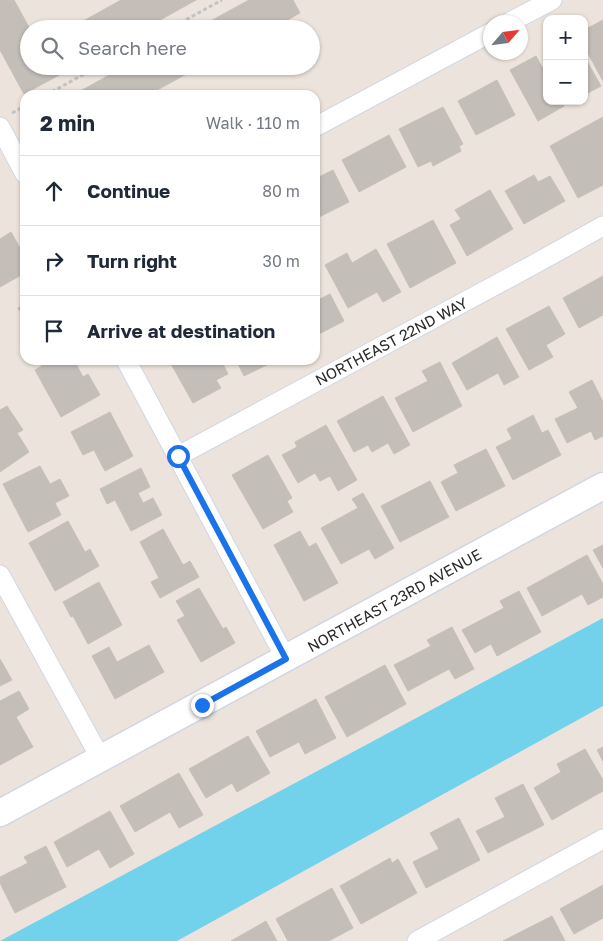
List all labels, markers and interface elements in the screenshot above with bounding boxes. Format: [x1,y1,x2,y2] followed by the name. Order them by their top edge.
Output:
[483,15,528,60] north arrow
[543,15,588,105] map controls
[543,15,588,60] button: +
[20,20,320,75] search box
[38,34,66,62] icon: search
[78,36,187,59] text: Search here
[543,60,588,105] button: −
[40,110,95,136] text: 2 min
[206,113,300,133] text: Walk · 110 m
[40,177,68,205] icon: ahead
[87,179,170,202] text: Continue
[262,181,300,201] text: 80 m
[40,247,68,275] icon: right
[87,249,177,272] text: Turn right
[263,251,300,271] text: 30 m
[312,293,470,389] street label: NORTHEAST 22ND WAY
[40,317,68,345] icon: arrive
[87,319,275,342] text: Arrive at destination
[167,445,190,468] route start
[304,545,484,655] street label: NORTHEAST 23RD AVENUE
[191,694,214,717] route end

